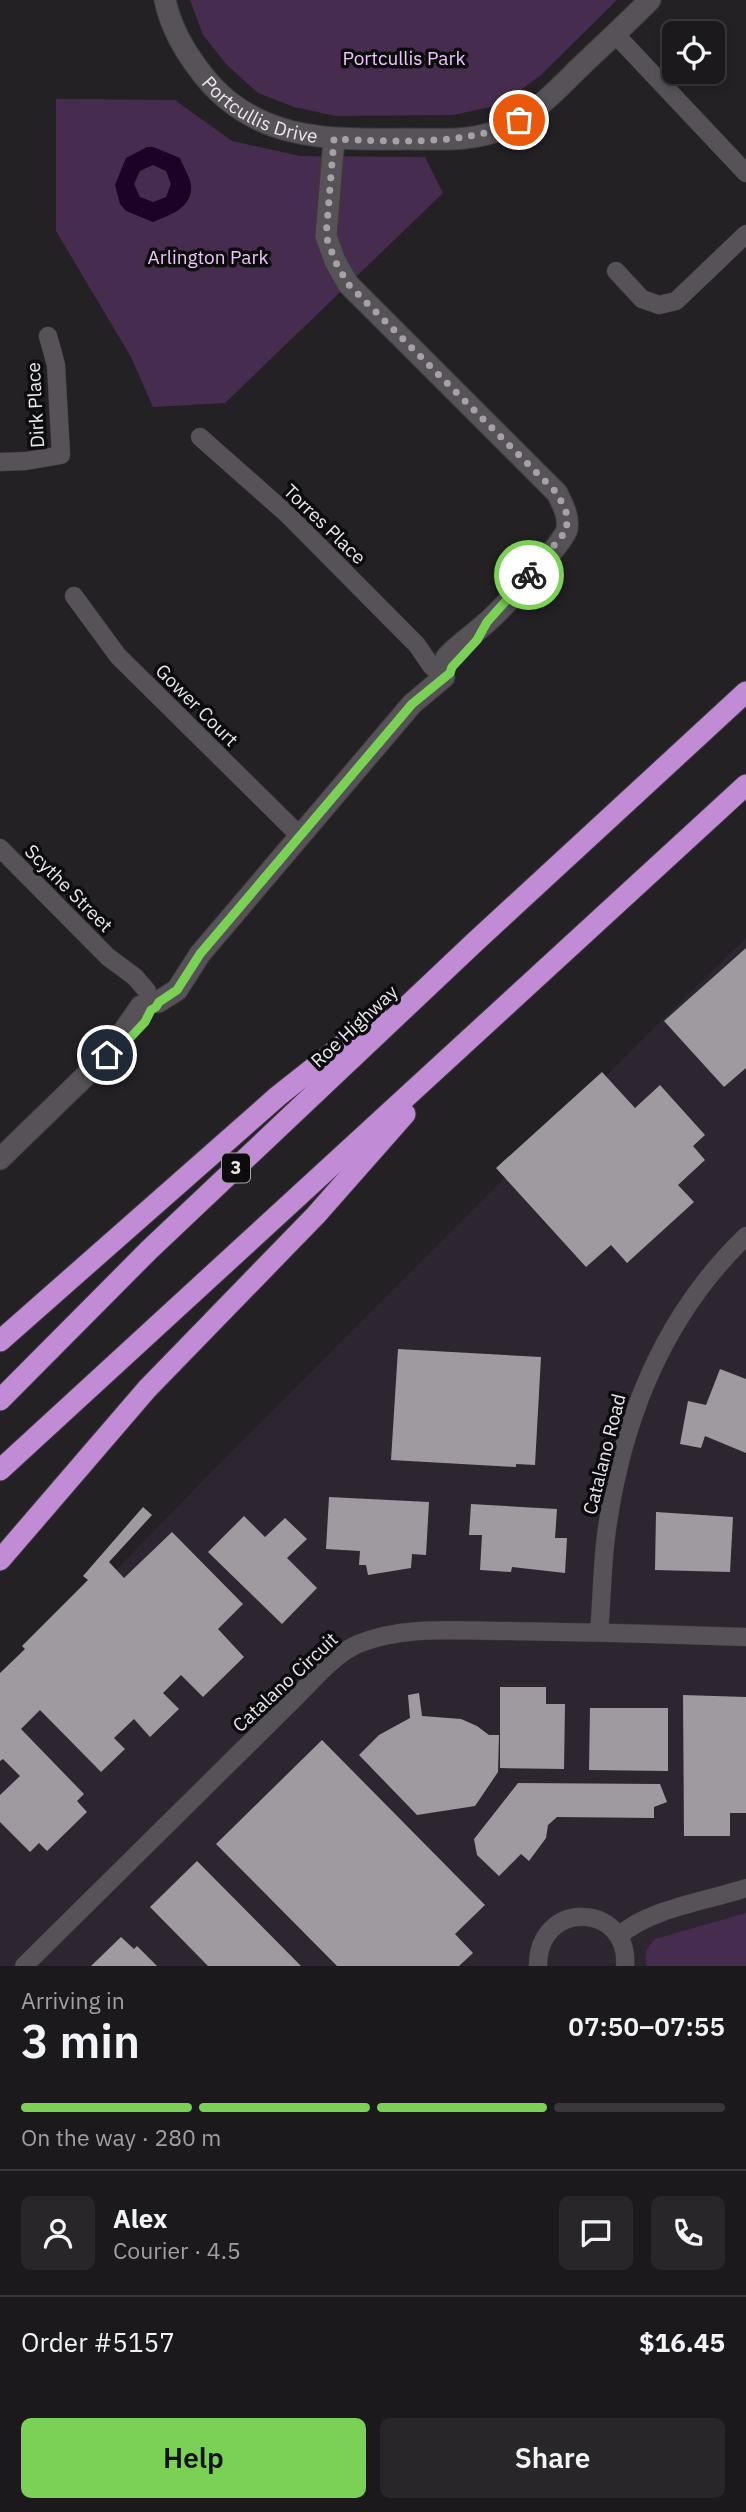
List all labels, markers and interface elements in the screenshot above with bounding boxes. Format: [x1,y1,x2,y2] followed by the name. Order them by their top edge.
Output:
[662,21,725,84] map controls
[662,21,725,84] button: locate
[343,46,465,70] park label: Portcullis Park
[197,71,319,148] street label: Portcullis Drive
[489,90,549,150] pin
[500,101,538,139] icon: bag
[148,245,268,269] park label: Arlington Park
[21,362,49,448] street label: Dirk Place
[279,479,371,569] street label: Torres Place
[494,540,564,610] courier
[510,556,548,594] icon: bike
[151,659,243,751] street label: Gower Court
[20,839,118,937] street label: Scythe Street
[305,979,403,1072] street label: Roe Highway
[77,1025,137,1085] pin
[88,1036,126,1074] icon: home
[222,1154,250,1182] road number: 3
[577,1391,631,1517] street label: Catalano Road
[227,1627,343,1737] street label: Catalano Circuit
[21,1985,125,2015] text: Arriving in
[568,2009,725,2043] text: 07:50–07:55
[21,2011,140,2071] text: 3 min
[21,2122,221,2152] text: On the way · 280 m
[21,2196,95,2270] button: person
[559,2196,633,2270] button: chat
[651,2196,725,2270] button: phone
[113,2201,167,2235] text: Alex
[113,2235,241,2265] text: Courier · 4.5
[21,2325,175,2359] text: Order #5157
[639,2325,725,2359] text: $16.45
[21,2418,366,2498] button: Help
[380,2418,725,2498] button: Share

